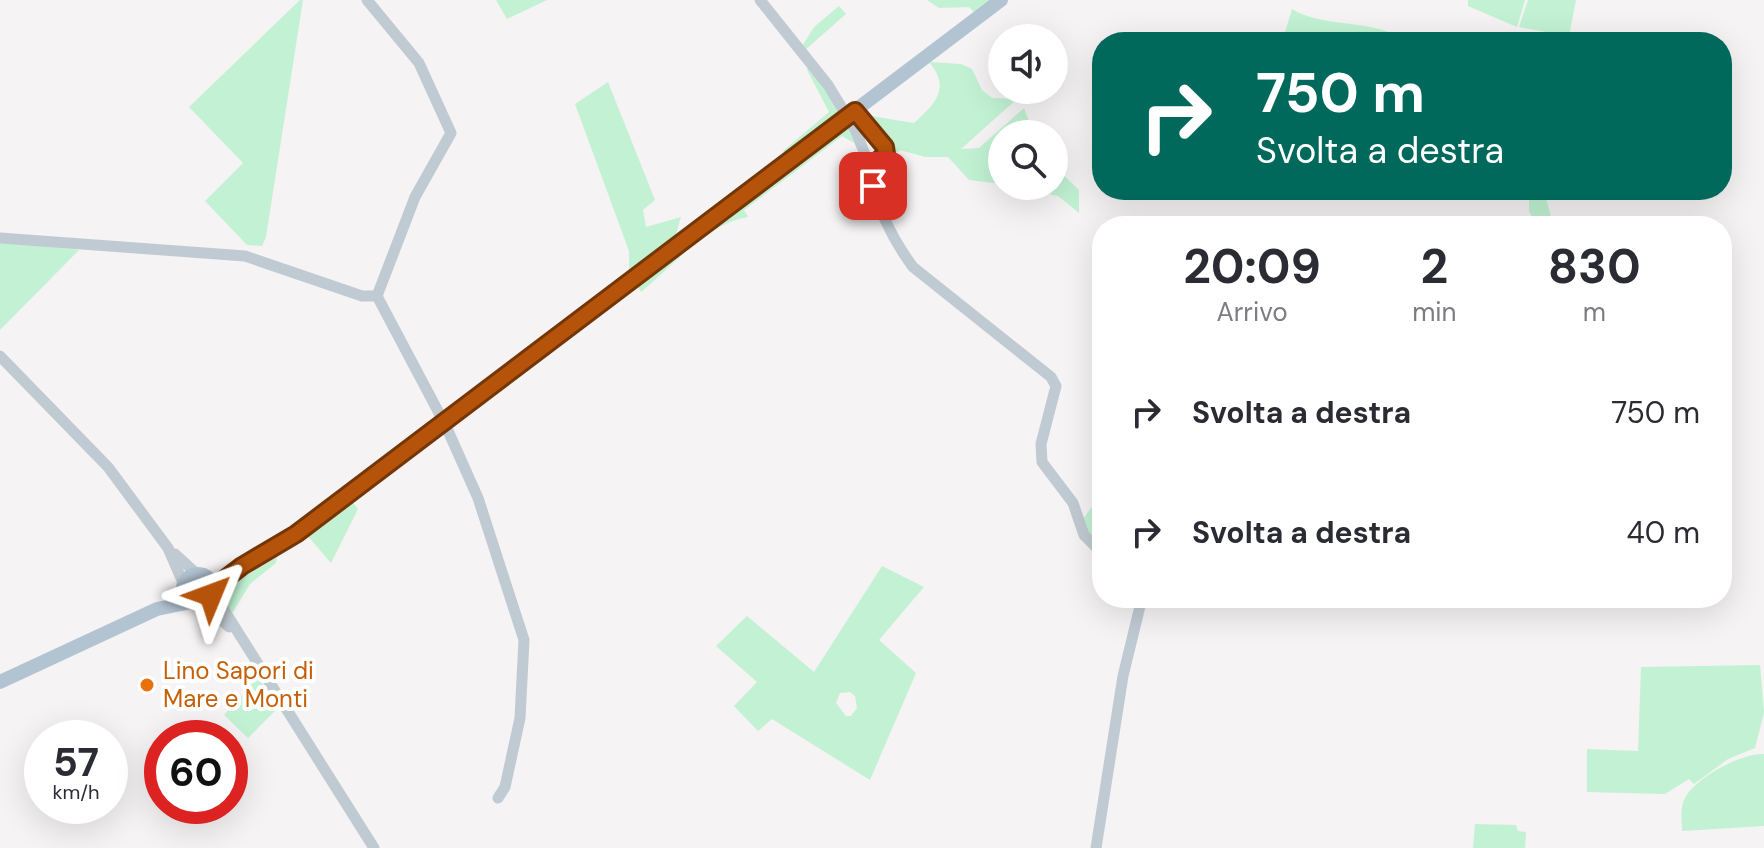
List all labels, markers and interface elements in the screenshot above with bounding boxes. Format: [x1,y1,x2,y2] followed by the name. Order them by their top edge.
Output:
[988,24,1068,200] map controls
[988,24,1068,104] button: sound
[1256,56,1425,129] text: 750 m
[1124,64,1228,168] icon: right
[988,120,1068,200] button: search
[1256,127,1504,174] text: Svolta a destra
[839,152,907,220] pin
[851,164,895,208] icon: arrive
[1183,235,1321,298] text: 20:09
[1420,235,1448,298] text: 2
[1548,235,1641,298] text: 830
[1216,295,1288,329] text: Arrivo
[1412,295,1456,329] text: min
[1583,295,1606,329] text: m
[1124,390,1168,434] icon: right
[1192,393,1411,432] text: Svolta a destra
[1611,393,1700,432] text: 750 m
[1124,510,1168,554] icon: right
[1192,513,1411,552] text: Svolta a destra
[1627,513,1700,552] text: 40 m
[169,553,253,637] position arrow
[163,655,314,714] place label: Lino Sapori di Mare e Monti
[138,676,156,694] marker: Lino Sapori di Mare e Monti
[144,720,248,824] speed limit sign: 60
[53,736,99,788] text: 57
[52,779,100,805] text: km/h

